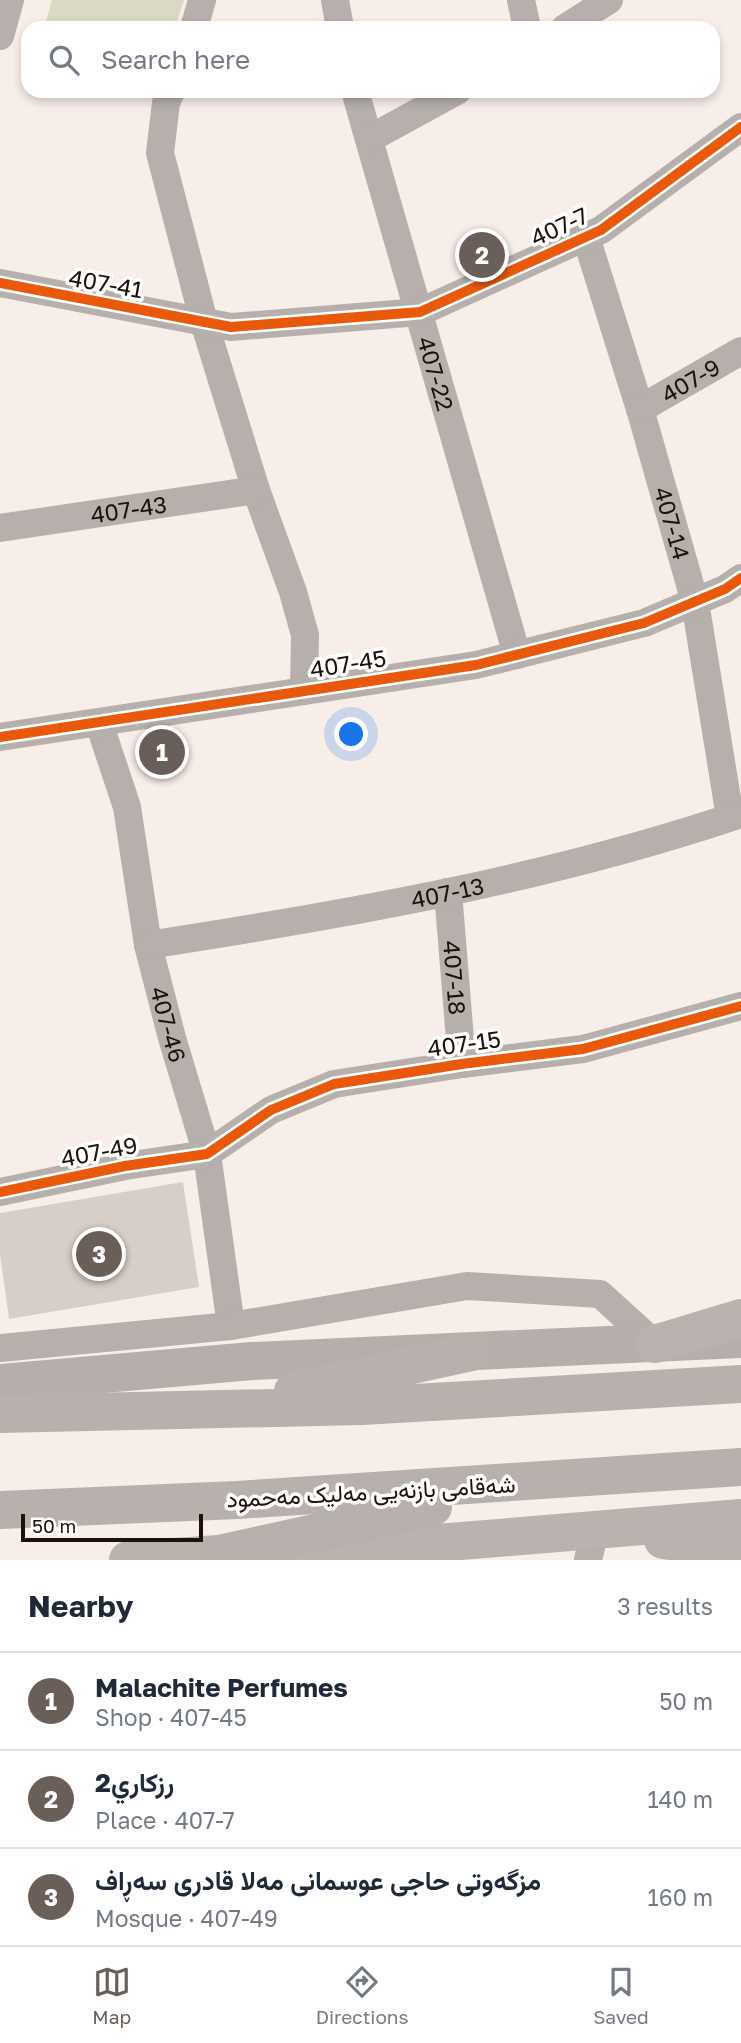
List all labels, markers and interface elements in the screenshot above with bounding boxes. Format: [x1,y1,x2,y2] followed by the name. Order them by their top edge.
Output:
[21,21,720,98] search box
[45,41,83,79] icon: search
[101,44,250,75] text: Search here
[526,201,592,251] street label: 407-7
[459,229,505,281] pin: 2
[67,263,145,303] street label: 407-41
[412,333,460,414] street label: 407-22
[656,352,725,408] street label: 407-9
[649,484,696,563] street label: 407-14
[89,489,169,528] street label: 407-43
[308,643,388,683] street label: 407-45
[334,717,368,751] your location
[139,726,185,778] pin: 1
[408,871,486,913] street label: 407-13
[438,939,472,1016] street label: 407-18
[145,983,192,1065] street label: 407-46
[426,1024,502,1062] street label: 407-15
[58,1130,140,1172] street label: 407-49
[76,1228,122,1280] pin: 3
[226,1469,516,1515] street label: شەقامی بازنەیی مەلیک مەحمود
[21,1511,203,1543] scale bar
[32,1514,76,1537] text: 50 m
[28,1588,133,1624] text: Nearby
[617,1592,713,1620] text: 3 results
[95,1672,348,1703] text: Malachite Perfumes
[45,1687,57,1715] text: 1
[659,1687,713,1715] text: 50 m
[95,1703,247,1731] text: Shop · 407-45
[95,1767,174,1798] text: رزكاري2
[44,1785,58,1813] text: 2
[647,1785,713,1813] text: 140 m
[95,1806,235,1834] text: Place · 407-7
[95,1865,541,1896] text: مزگەوتی حاجی عوسمانی مەلا قادری سەڕاف
[44,1883,58,1911] text: 3
[648,1883,713,1911] text: 160 m
[95,1904,278,1932] text: Mosque · 407-49
[92,1963,131,2028] tab: Map
[316,1963,409,2028] tab: Directions
[593,1963,649,2028] tab: Saved

